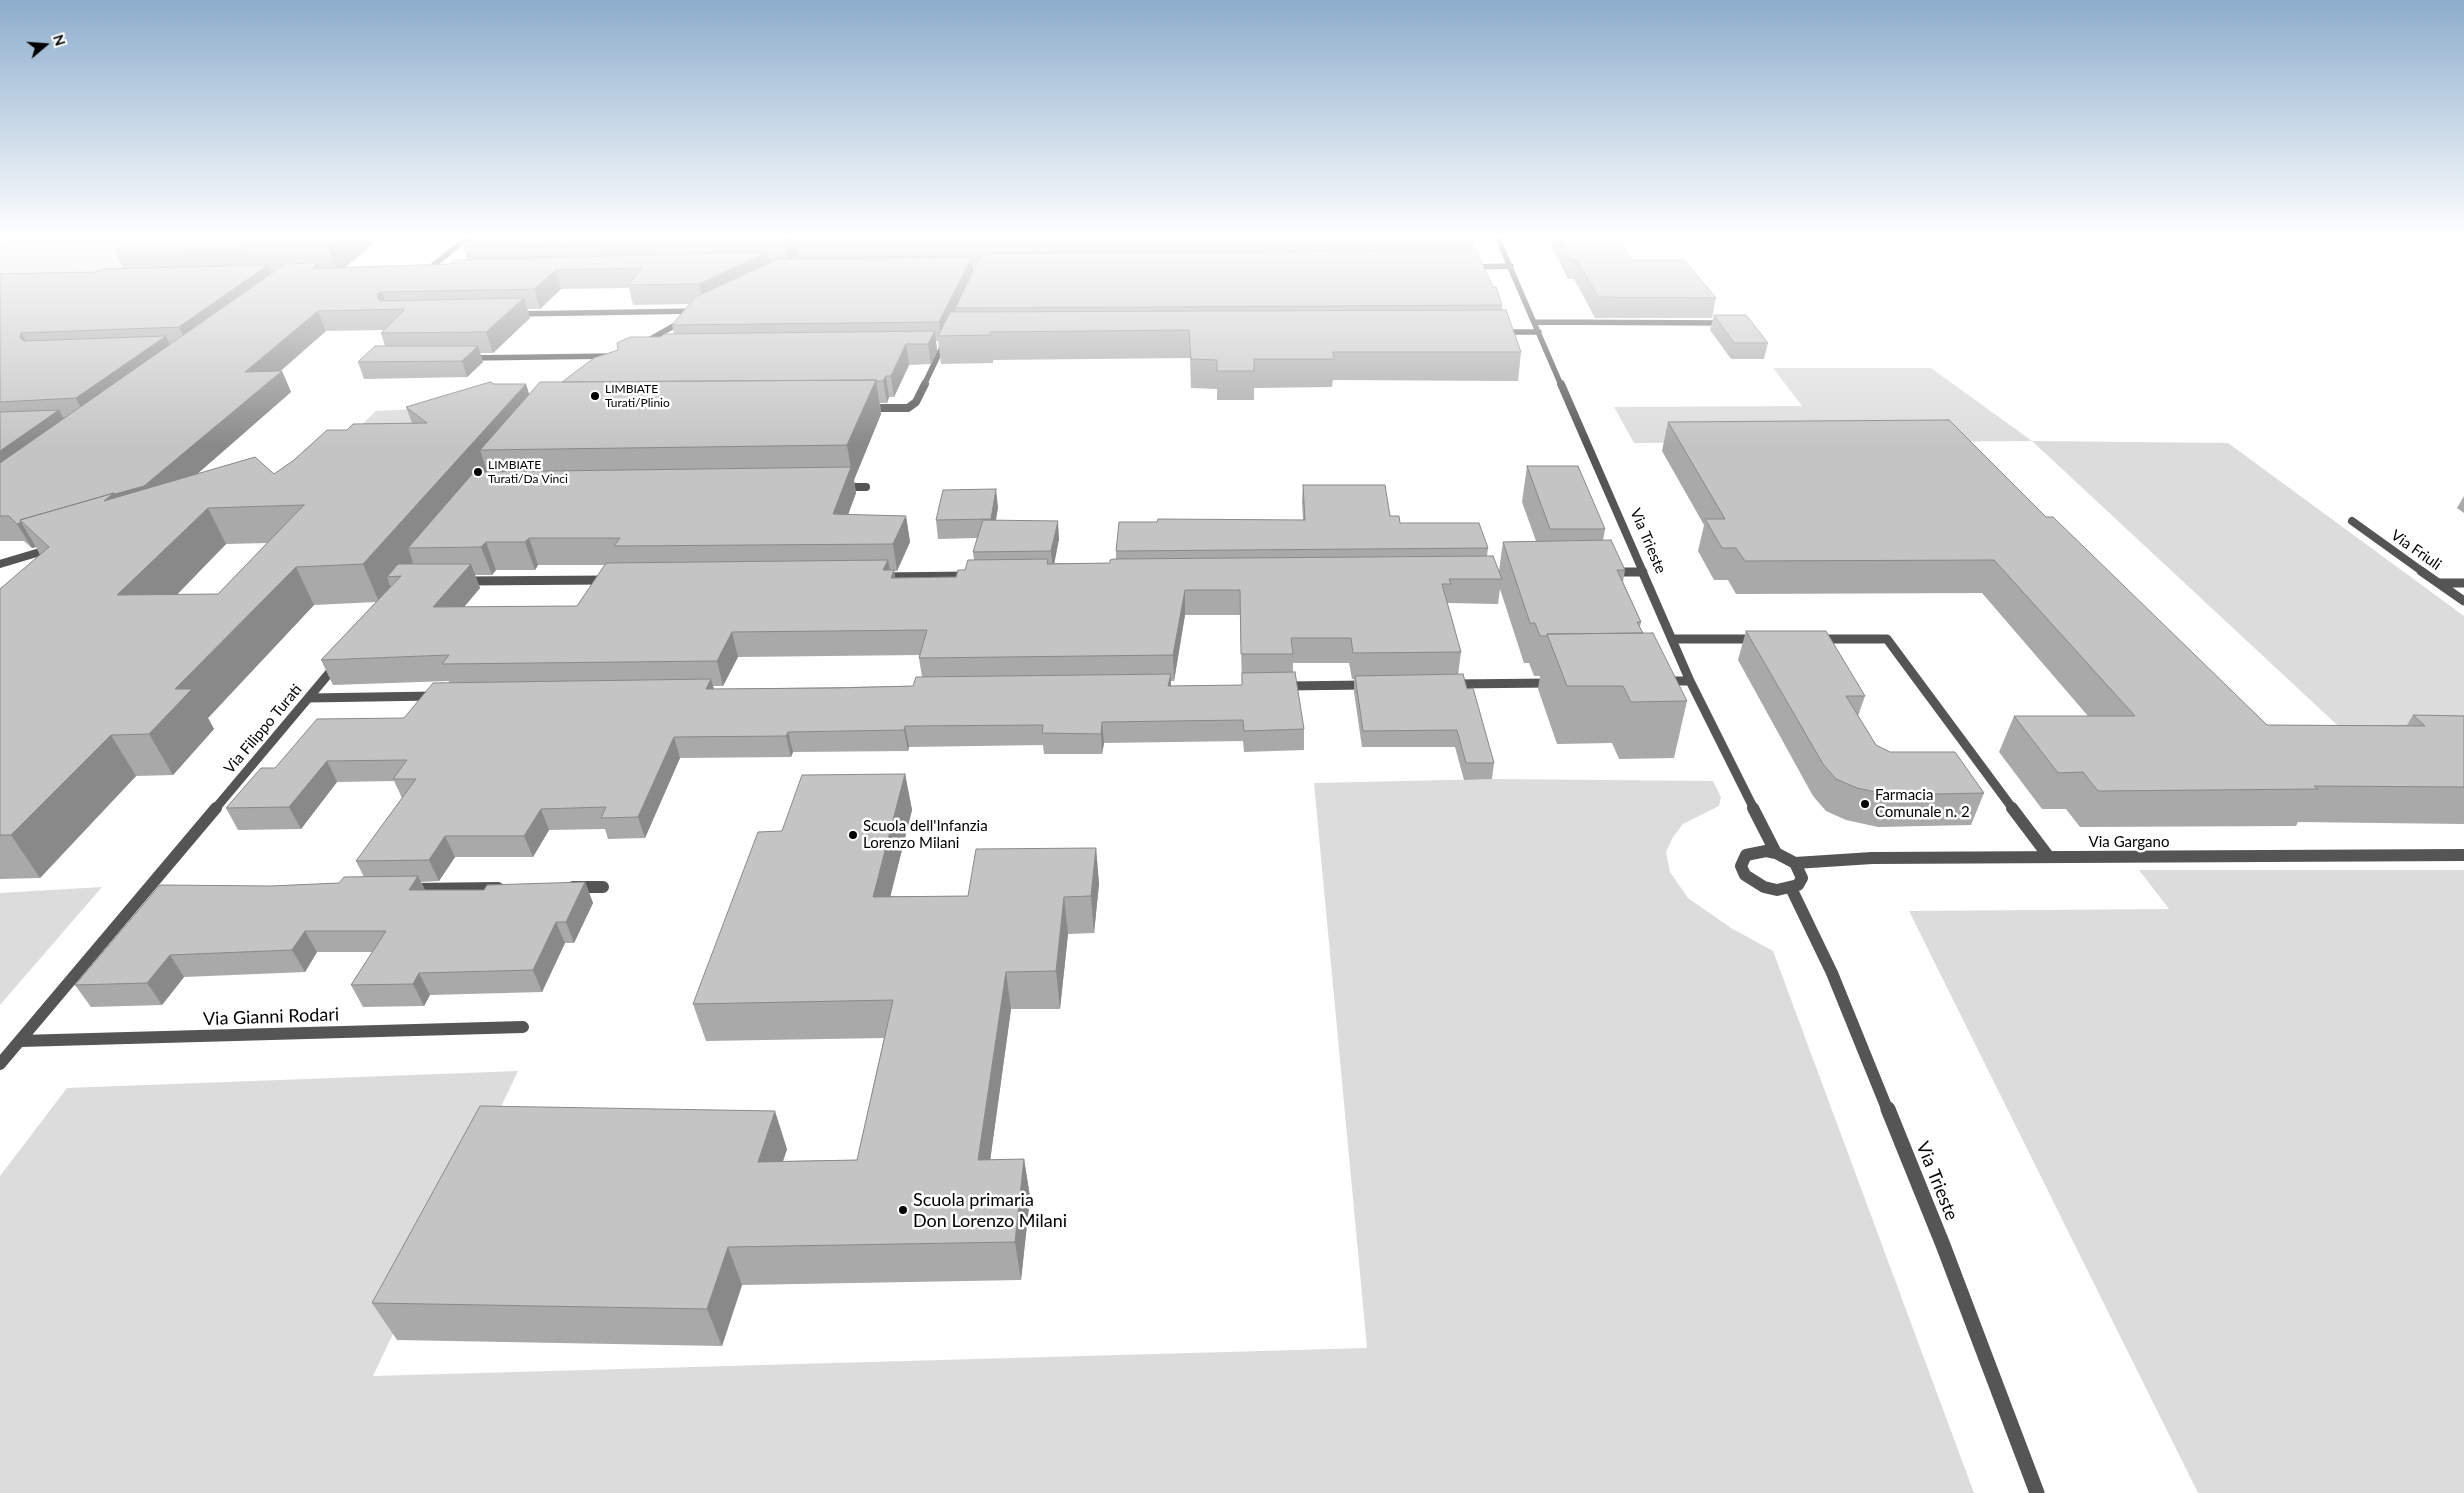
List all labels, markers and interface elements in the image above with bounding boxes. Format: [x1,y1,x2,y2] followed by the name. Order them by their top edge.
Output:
[20,20,70,70] north arrow
[50,32,69,48] text: N
[605,382,670,410] place label: LIMBIATE Turati/Plinio
[589,390,601,402] marker: LIMBIATE Turati/Plinio
[488,458,568,486] place label: LIMBIATE Turati/Da Vinci
[472,466,484,478] marker: LIMBIATE Turati/Da Vinci
[1626,506,1670,576] street label: Via Trieste
[2387,526,2445,574] street label: Via Friuli
[220,681,306,777] street label: Via Filippo Turati
[1875,786,1970,821] place label: Farmacia Comunale n. 2
[1859,798,1871,810] marker: Farmacia Comunale n. 2
[863,817,988,852] place label: Scuola dell'Infanzia Lorenzo Milani
[847,829,859,841] marker: Scuola dell'Infanzia Lorenzo Milani
[2089,833,2169,851] street label: Via Gargano
[203,1004,339,1030] street label: Via Gianni Rodari
[1911,1139,1963,1223] street label: Via Trieste
[913,1189,1067,1232] place label: Scuola primaria Don Lorenzo Milani
[897,1204,909,1216] marker: Scuola primaria Don Lorenzo Milani

